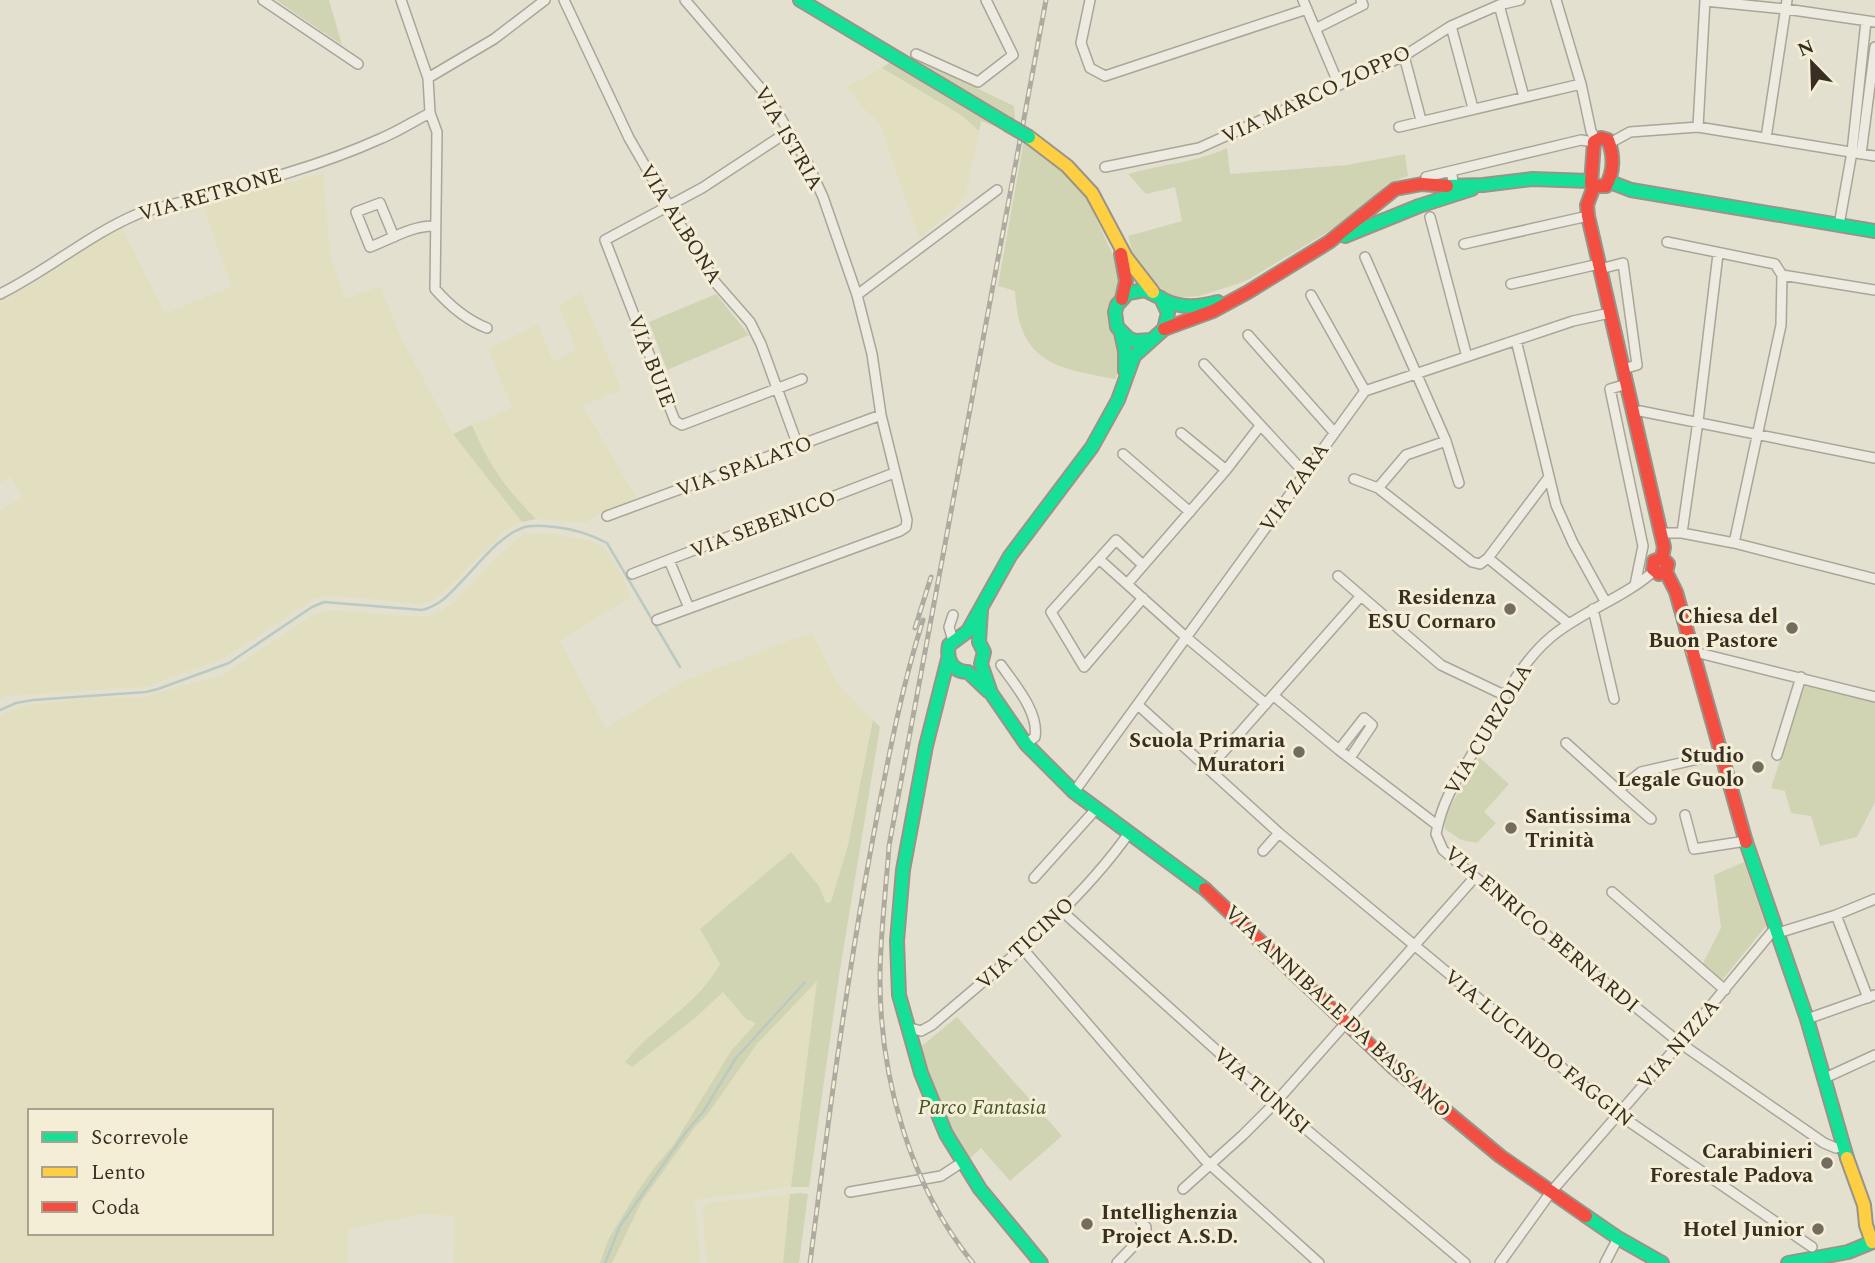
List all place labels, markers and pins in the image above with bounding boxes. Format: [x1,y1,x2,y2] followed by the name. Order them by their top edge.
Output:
[1367,582,1496,638] place label: Residenza ESU Cornaro
[1502,601,1518,617] marker: Residenza ESU Cornaro
[1648,601,1778,657] place label: Chiesa del Buon Pastore
[1784,620,1800,636] marker: Chiesa del Buon Pastore
[1129,725,1285,781] place label: Scuola Primaria Muratori
[1617,740,1744,796] place label: Studio Legale Guolo
[1291,744,1307,760] marker: Scuola Primaria Muratori
[1750,759,1766,775] marker: Studio Legale Guolo
[1525,801,1631,857] place label: Santissima Trinità
[1503,820,1519,836] marker: Santissima Trinità
[1649,1136,1813,1192] place label: Carabinieri Forestale Padova
[1819,1155,1835,1171] marker: Carabinieri Forestale Padova
[1101,1197,1238,1253] place label: Intellighenzia Project A.S.D.
[1683,1214,1804,1246] place label: Hotel Junior
[1079,1216,1095,1232] marker: Intellighenzia Project A.S.D.
[1810,1221,1826,1237] marker: Hotel Junior

